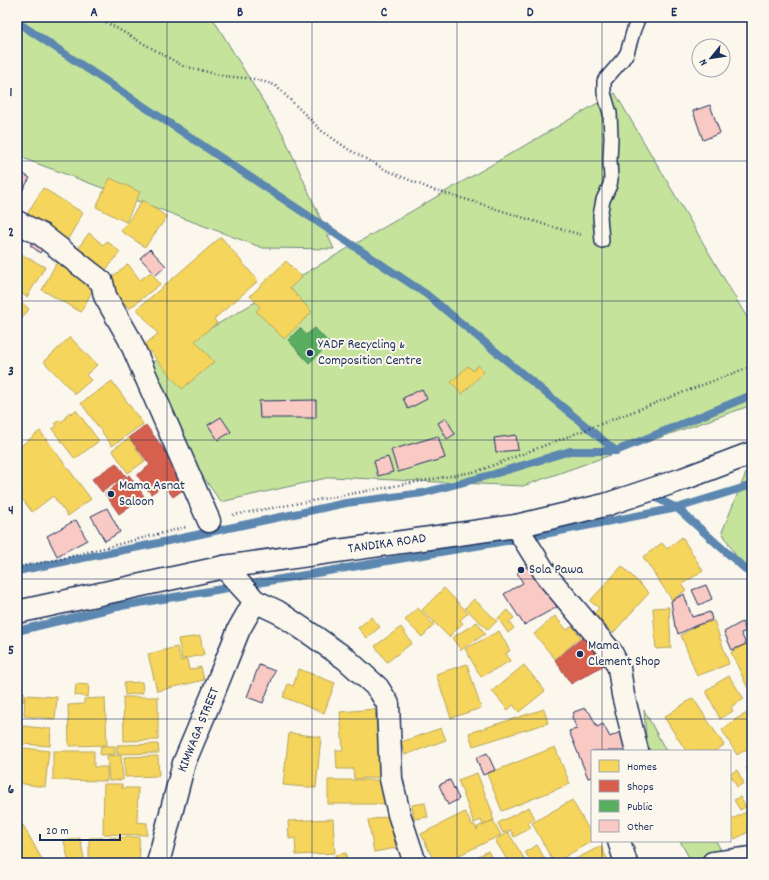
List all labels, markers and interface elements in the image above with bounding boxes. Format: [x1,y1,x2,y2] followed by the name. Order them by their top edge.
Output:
[90,4,98,23] text: A
[237,4,243,23] text: B
[381,4,388,23] text: C
[527,4,534,23] text: D
[671,4,678,23] text: E
[691,38,731,78] north arrow
[696,55,712,68] text: N
[10,84,13,103] text: 1
[8,224,14,243] text: 2
[318,335,422,371] place label: YADF Recycling & Composition Centre
[305,348,315,358] marker: YADF Recycling & Composition Centre
[8,363,14,382] text: 3
[119,476,185,512] place label: Mama Asnat Saloon
[106,489,116,499] marker: Mama Asnat Saloon
[8,502,14,521] text: 4
[347,529,427,559] street label: TANDIKA ROAD
[529,560,583,580] place label: Sola Pawa
[516,565,526,575] marker: Sola Pawa
[588,636,660,672] place label: Mama Clement Shop
[8,642,14,661] text: 5
[575,649,585,659] marker: Mama Clement Shop
[173,684,225,775] street label: KIMWAGA STREET
[591,750,731,842] legend
[627,759,657,776] text: Homes
[627,779,654,796] text: Shops
[8,781,15,800] text: 6
[627,799,653,816] text: Public
[40,816,120,842] scale bar
[627,819,654,836] text: Other
[46,823,69,840] text: 20 m

